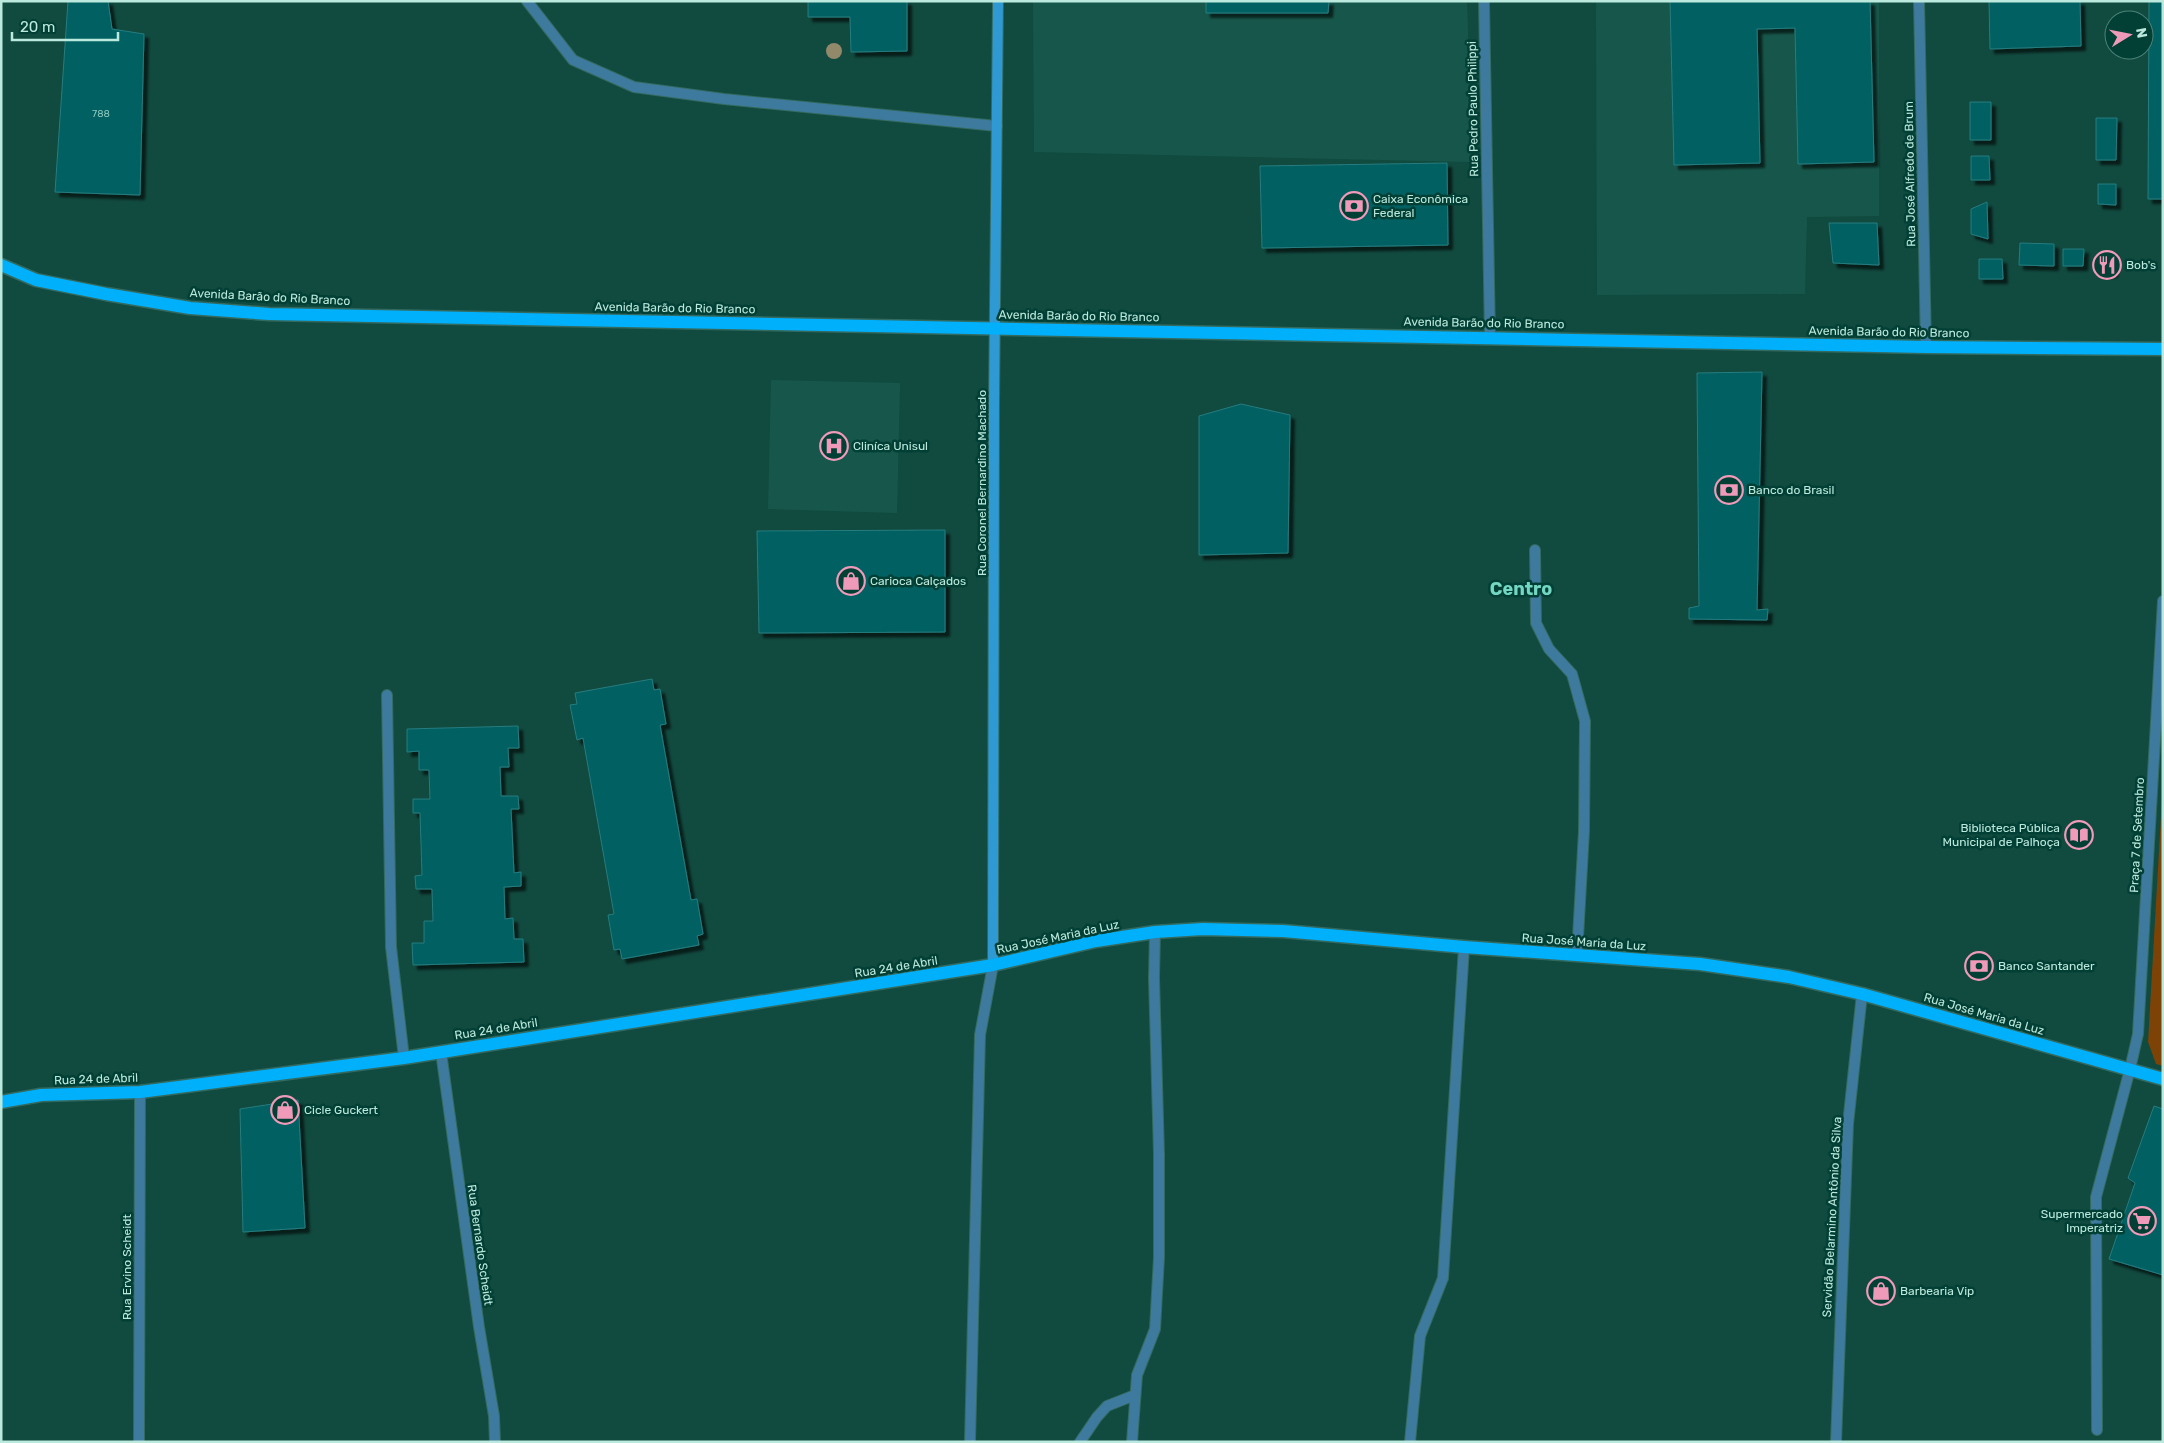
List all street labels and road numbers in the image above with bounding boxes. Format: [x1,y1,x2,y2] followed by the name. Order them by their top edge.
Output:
[1465,41,1481,177] street label: Rua Pedro Paulo Philippi
[1902,101,1918,247] street label: Rua José Alfredo de Brum
[189,286,351,308] street label: Avenida Barão do Rio Branco
[595,300,756,316] street label: Avenida Barão do Rio Branco
[999,308,1160,324] street label: Avenida Barão do Rio Branco
[1404,315,1565,331] street label: Avenida Barão do Rio Branco
[1809,324,1970,340] street label: Avenida Barão do Rio Branco
[975,390,989,576] street label: Rua Coronel Bernardino Machado
[2127,777,2147,893] street label: Praça 7 de Setembro
[996,917,1120,957] street label: Rua José Maria da Luz
[1521,931,1647,953] street label: Rua José Maria da Luz
[853,954,939,980] street label: Rua 24 de Abril
[1922,990,2046,1038] street label: Rua José Maria da Luz
[453,1016,539,1042] street label: Rua 24 de Abril
[54,1071,138,1087] street label: Rua 24 de Abril
[1820,1116,1844,1318] street label: Servidão Belarmino Antônio da Silva
[465,1184,495,1307] street label: Rua Bernardo Scheidt
[120,1214,134,1320] street label: Rua Ervino Scheidt

